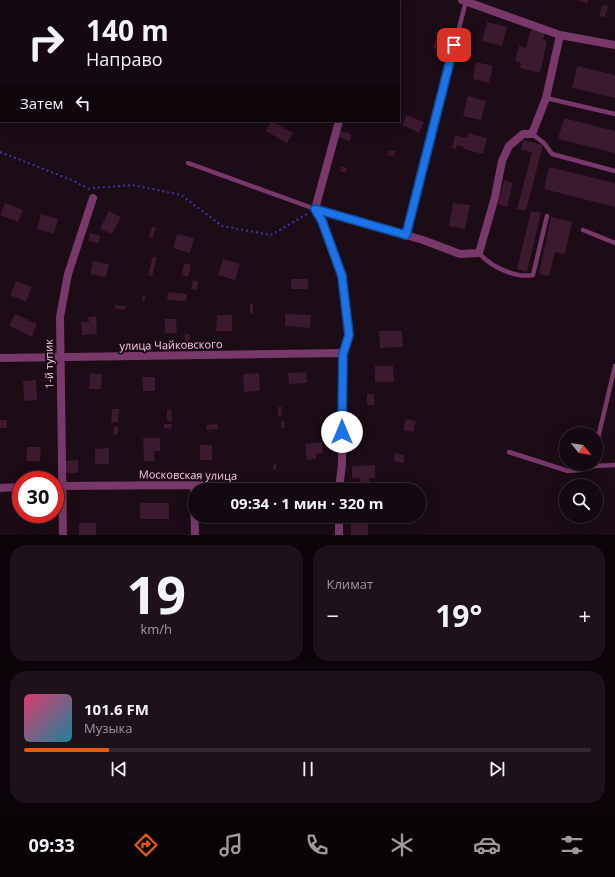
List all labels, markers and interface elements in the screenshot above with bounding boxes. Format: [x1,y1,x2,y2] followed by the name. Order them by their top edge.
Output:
[86,11,169,49] text: 140 m
[20,16,72,68] icon: right
[437,28,471,62] pin
[443,34,465,56] icon: arrive
[86,47,163,71] text: Направо
[72,92,94,114] icon: left
[20,93,64,113] text: Затем
[119,336,223,353] street label: улица Чайковского
[41,339,56,389] street label: 1-й тупик
[321,411,363,453] position arrow
[559,427,603,471] north arrow
[559,427,603,523] map controls
[139,466,237,483] street label: Московская улица
[12,471,64,523] speed limit sign: 30
[559,479,603,523] button: search
[231,493,383,513] text: 09:34 · 1 мин · 320 m
[127,558,186,629] text: 19
[327,575,373,593] text: Климат
[435,595,482,636] text: 19°
[327,600,339,630] text: −
[578,600,591,630] text: +
[140,620,172,638] text: km/h
[84,699,149,719] text: 101.6 FM
[84,719,132,737] text: Музыка
[108,758,130,780] icon: previous
[297,758,319,780] icon: pause
[486,758,508,780] icon: next
[132,831,160,859] icon: directions
[217,831,245,859] icon: music
[303,831,331,859] icon: phone
[388,831,416,859] icon: climate
[473,831,501,859] icon: car
[558,831,586,859] icon: filters
[29,833,75,857] text: 09:33

